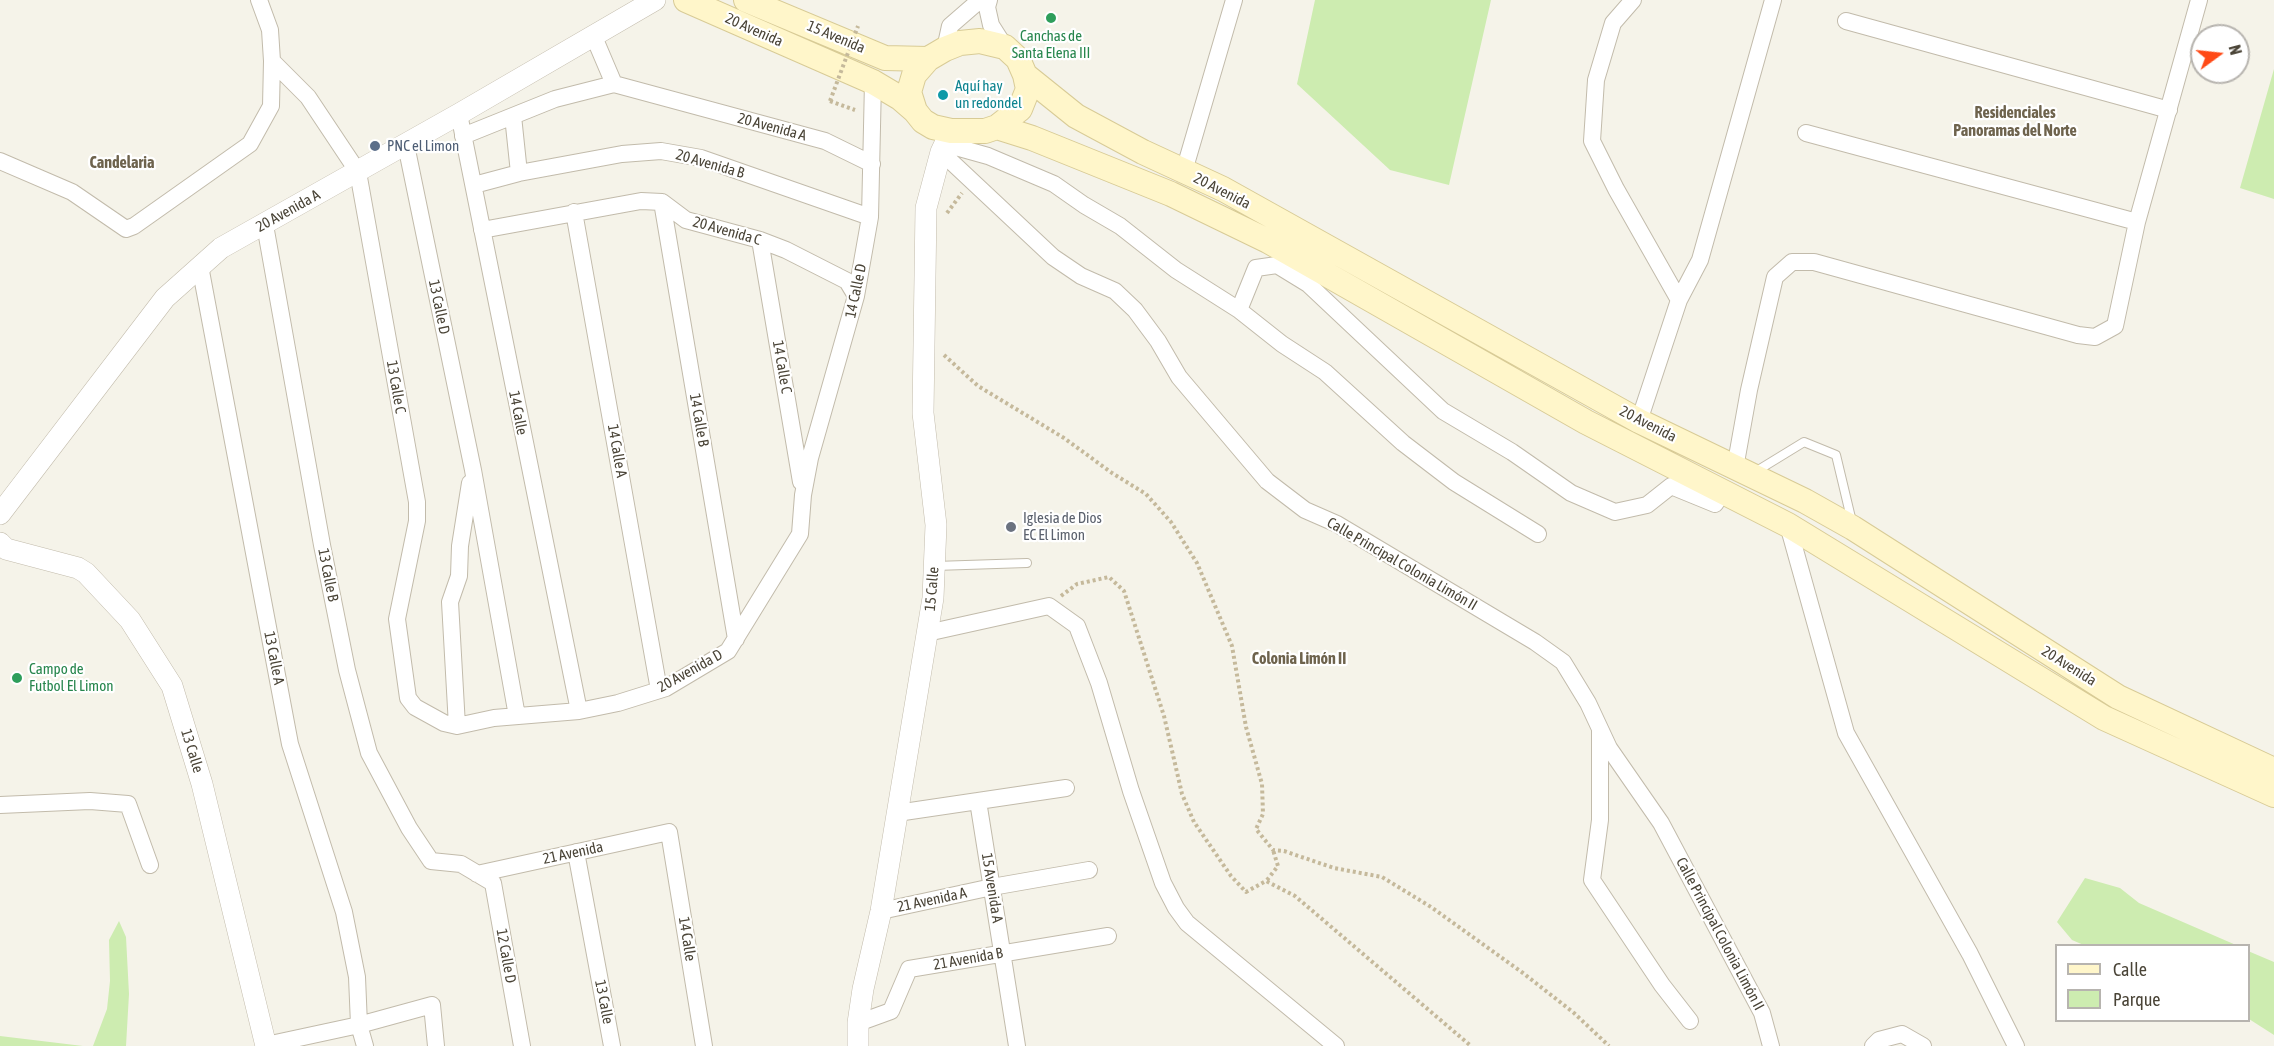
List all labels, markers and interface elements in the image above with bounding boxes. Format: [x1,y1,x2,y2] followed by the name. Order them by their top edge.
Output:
[722,9,786,51] street label: 20 Avenida
[1044,11,1058,25] marker: Canchas de Santa Elena III
[804,17,868,57] street label: 15 Avenida
[2190,24,2250,84] north arrow
[1012,27,1090,62] place label: Canchas de Santa Elena III
[2226,43,2245,57] text: N
[955,77,1022,112] place label: Aquí hay un redondel
[936,88,950,102] marker: Aquí hay un redondel
[1953,103,2077,141] district label: Residenciales Panoramas del Norte
[736,109,808,145] street label: 20 Avenida A
[387,137,459,155] place label: PNC el Limon
[368,139,382,153] marker: PNC el Limon
[674,146,746,182] street label: 20 Avenida B
[90,153,154,173] district label: Candelaria
[1191,169,1253,213] street label: 20 Avenida
[253,186,323,236] street label: 20 Avenida A
[691,213,763,249] street label: 20 Avenida C
[841,262,871,320] street label: 14 Calle D
[424,278,454,336] street label: 13 Calle D
[769,339,795,395] street label: 14 Calle C
[383,359,409,415] street label: 13 Calle C
[505,389,531,437] street label: 14 Calle
[685,392,713,448] street label: 14 Calle B
[1617,402,1679,446] street label: 20 Avenida
[603,423,631,479] street label: 14 Calle A
[1023,509,1102,544] place label: Iglesia de Dios EC El Limon
[1324,514,1480,614] street label: Calle Principal Colonia Limón II
[1004,520,1018,534] marker: Iglesia de Dios EC El Limon
[314,547,342,603] street label: 13 Calle B
[921,566,943,612] street label: 15 Calle
[260,630,288,686] street label: 13 Calle A
[2038,642,2100,690] street label: 20 Avenida
[654,646,726,696] street label: 20 Avenida D
[1252,649,1346,669] district label: Colonia Limón II
[29,660,113,695] place label: Campo de Futbol El Limon
[10,671,24,685] marker: Campo de Futbol El Limon
[177,727,207,775] street label: 13 Calle
[541,838,605,868] street label: 21 Avenida
[978,852,1006,924] street label: 15 Avenida A
[1672,854,1768,1014] street label: Calle Principal Colonia Limón II
[896,884,968,916] street label: 21 Avenida A
[675,916,699,962] street label: 14 Calle
[492,927,520,985] street label: 12 Calle D
[932,944,1004,974] street label: 21 Avenida B
[2055,944,2250,1022] legend
[2113,959,2147,980] text: Calle
[591,978,617,1026] street label: 13 Calle
[2113,989,2161,1010] text: Parque

